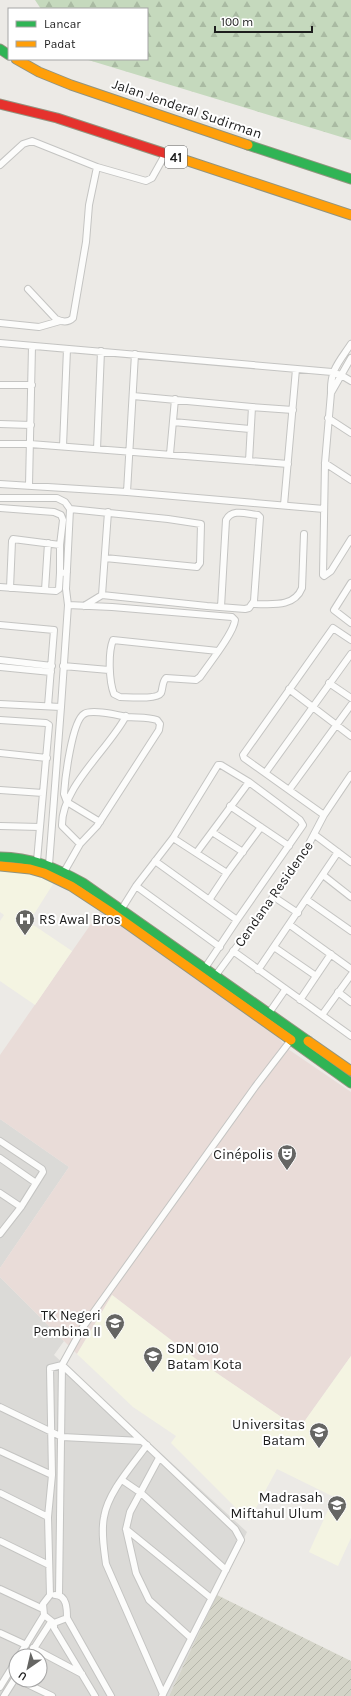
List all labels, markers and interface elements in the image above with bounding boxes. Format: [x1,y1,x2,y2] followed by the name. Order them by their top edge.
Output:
[8,8,148,60] legend
[215,8,312,34] scale bar
[221,15,253,29] text: 100 m
[44,17,81,31] text: Lancar
[44,37,76,51] text: Padat
[110,75,264,143] street label: Jalan Jenderal Sudirman
[165,146,187,168] road number: 41
[231,838,317,950] street label: Cendana Residence
[14,908,36,936] hospital icon: RS Awal Bros
[39,911,121,928] place label: RS Awal Bros
[276,1143,298,1171] theatre icon: Cinépolis
[213,1146,273,1163] place label: Cinépolis
[33,1307,101,1340] place label: TK Negeri Pembina II
[104,1312,126,1340] school or university icon: TK Negeri Pembina II
[167,1340,242,1373] place label: SDN 010 Batam Kota
[142,1345,164,1373] school or university icon: SDN 010 Batam Kota
[232,1416,305,1449] place label: Universitas Batam
[308,1421,330,1449] school or university icon: Universitas Batam
[230,1489,323,1522] place label: Madrasah Miftahul Ulum
[326,1494,348,1522] school or university icon: Madrasah Miftahul Ulum
[8,1648,48,1688] north arrow
[16,1668,29,1683] text: U

